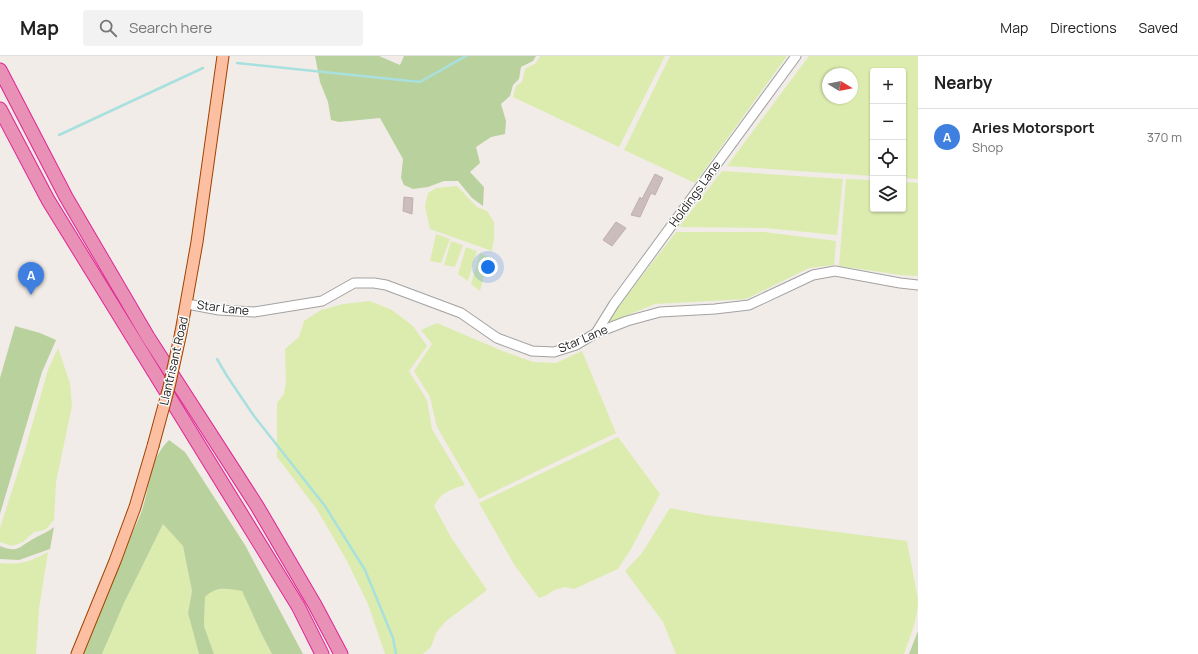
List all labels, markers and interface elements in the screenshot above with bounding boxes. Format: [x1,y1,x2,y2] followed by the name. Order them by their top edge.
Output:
[83,10,363,46] search box
[20,15,59,41] text: Map
[97,17,119,39] icon: search
[129,17,212,38] text: Search here
[1000,18,1028,37] text: Map
[1050,18,1117,37] text: Directions
[1139,18,1178,37] text: Saved
[822,68,858,104] north arrow
[870,68,906,212] map controls
[870,68,906,104] button: +
[934,71,992,94] text: Nearby
[870,104,906,140] button: −
[972,117,1095,138] text: Aries Motorsport
[943,128,951,146] text: A
[1147,128,1182,146] text: 370 m
[972,138,1003,156] text: Shop
[870,140,906,176] button: locate
[665,157,724,230] street label: Holdings Lane
[870,176,906,212] button: layers
[478,257,498,277] your location
[18,262,44,295] pin: A
[196,296,250,319] street label: Star Lane
[155,315,192,407] street label: Llantrisant Road
[555,320,610,357] street label: Star Lane

